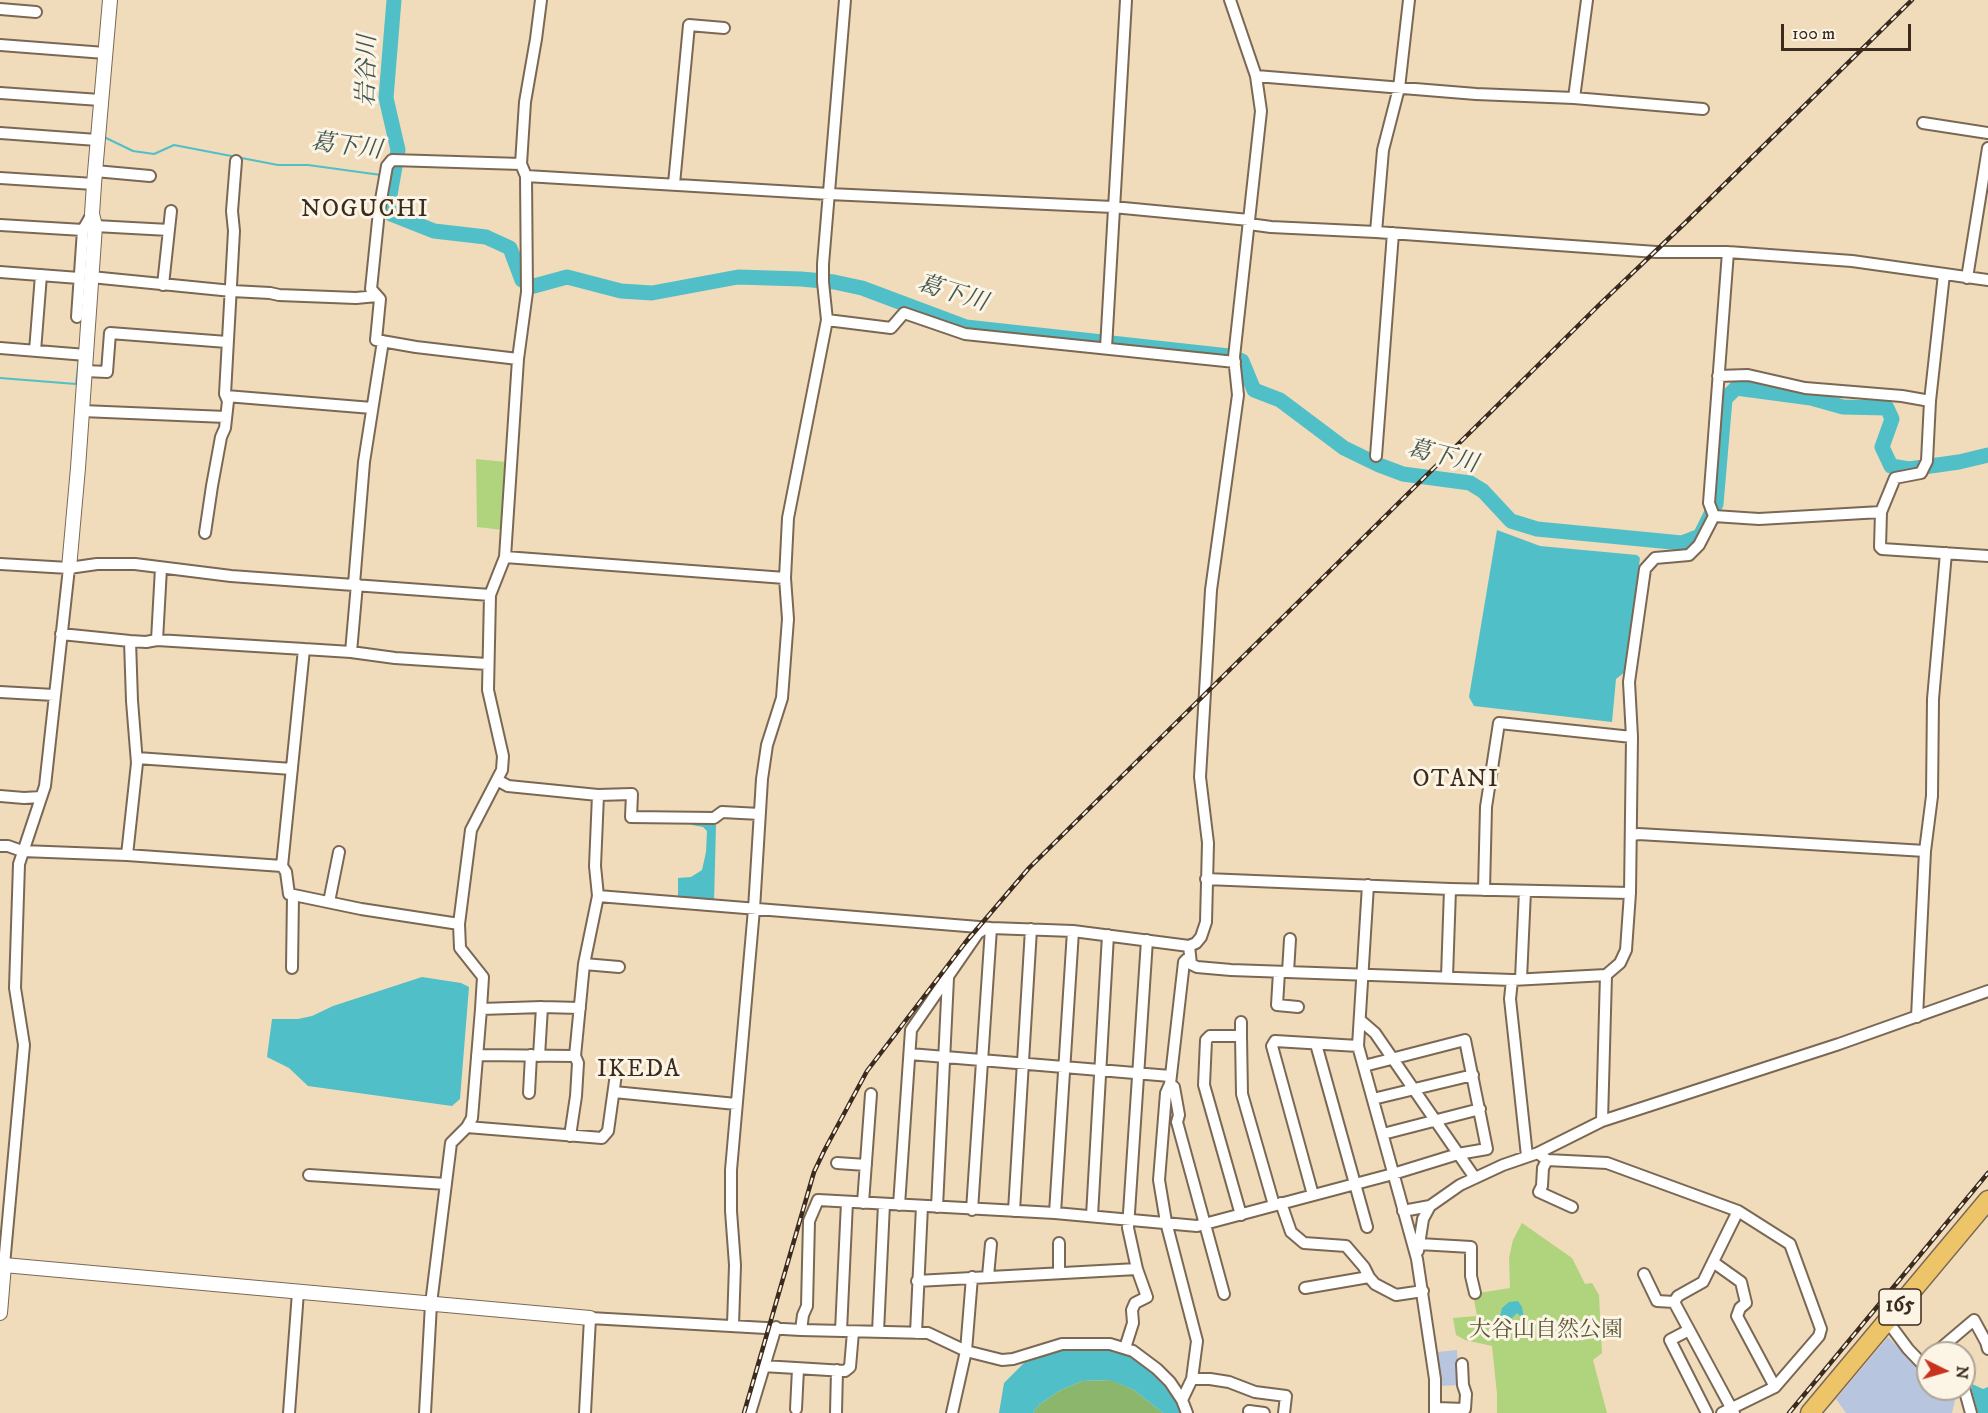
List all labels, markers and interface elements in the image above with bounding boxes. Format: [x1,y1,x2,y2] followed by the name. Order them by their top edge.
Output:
[1784,12,1914,50] scale bar
[1792,23,1835,45] text: 100 m
[354,35,384,107] water label: 岩谷川
[309,129,383,167] water label: 葛下川
[301,197,429,225] district label: NOGUCHI
[913,271,991,319] water label: 葛下川
[1404,435,1480,481] water label: 葛下川
[1413,767,1499,795] district label: OTANI
[597,1057,681,1085] district label: IKEDA
[1879,1289,1921,1325] road number: 165
[1469,1318,1623,1344] park label: 大谷山自然公園
[1916,1341,1976,1401] north arrow
[1951,1365,1972,1380] text: N

